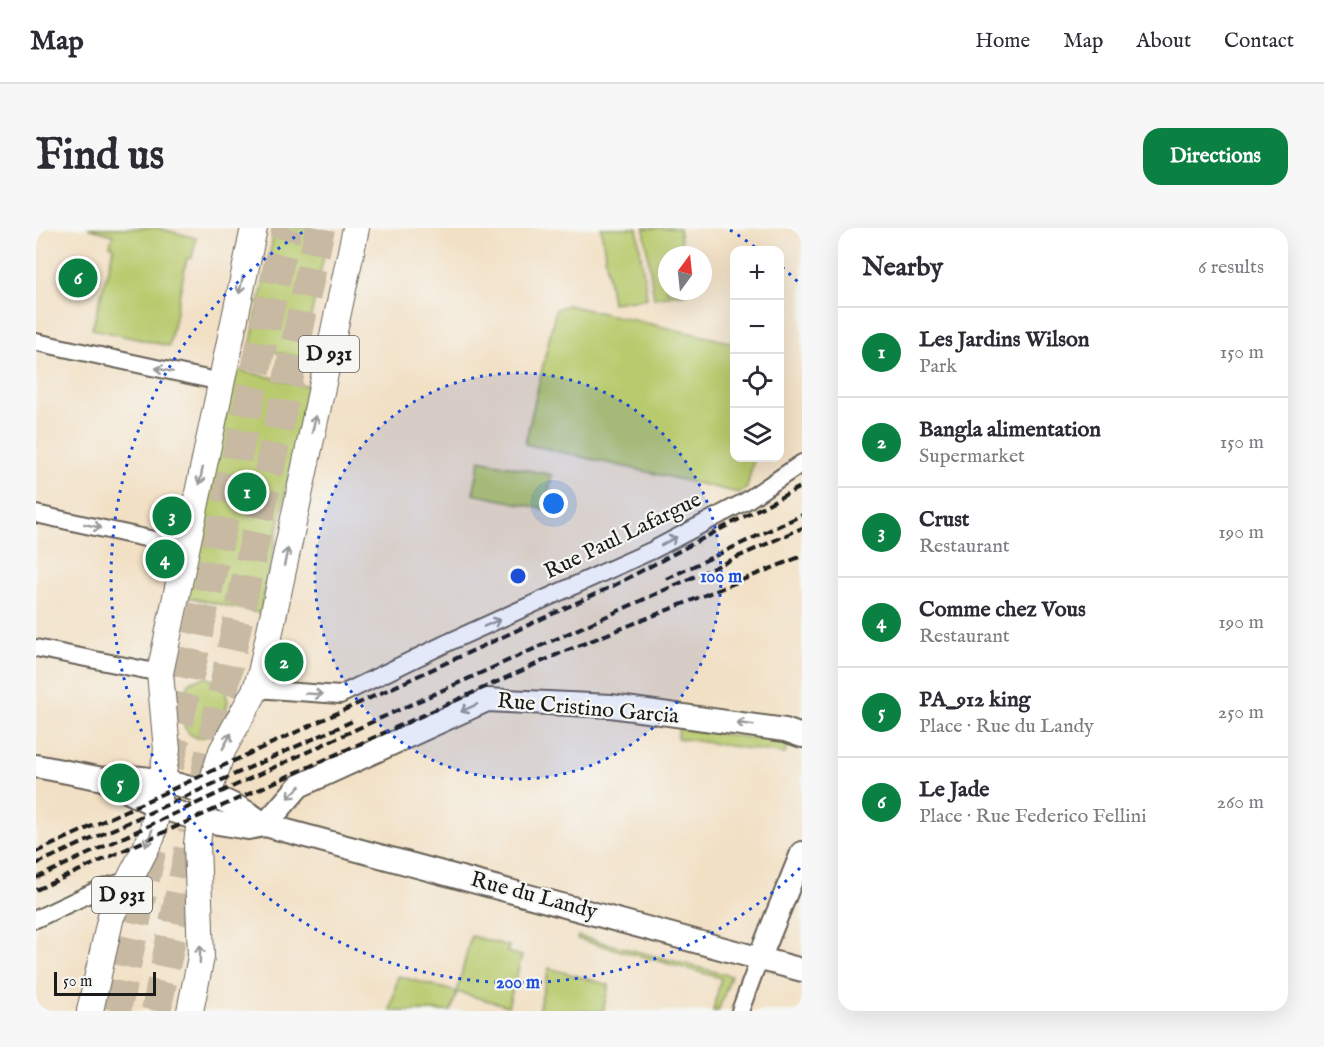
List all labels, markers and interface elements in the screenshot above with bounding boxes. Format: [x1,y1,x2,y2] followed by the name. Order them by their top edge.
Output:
[30,24,84,59] text: Map
[975,28,1030,55] text: Home
[1063,28,1103,55] text: Map
[1136,28,1191,55] text: About
[1224,28,1294,55] text: Contact
[1143,128,1288,185] button: Directions
[36,130,164,183] text: Find us
[658,246,712,300] north arrow
[730,246,784,462] map controls
[730,246,784,300] button: +
[862,251,943,284] text: Nearby
[1198,255,1264,280] text: 6 results
[58,256,98,300] pin: 6
[235,275,246,294] one-way arrow
[730,300,784,354] button: −
[919,326,1089,354] text: Les Jardins Wilson
[299,336,359,372] road number: D 931
[878,340,885,365] text: 1
[1220,340,1264,365] text: 150 m
[730,354,784,408] button: locate
[919,354,957,379] text: Park
[155,363,174,375] one-way arrow
[730,408,784,462] button: layers
[309,414,320,434] one-way arrow
[919,416,1101,444] text: Bangla alimentation
[877,430,886,455] text: 2
[1220,430,1264,455] text: 150 m
[919,444,1025,469] text: Supermarket
[195,466,207,485] one-way arrow
[228,470,266,514] pin: 1
[540,486,706,586] street label: Rue Paul Lafargue
[539,489,568,518] your location
[152,494,192,538] pin: 3
[919,506,969,534] text: Crust
[878,520,885,545] text: 3
[1218,520,1264,545] text: 190 m
[83,521,102,533] one-way arrow
[919,534,1010,559] text: Restaurant
[660,535,678,546] one-way arrow
[146,536,184,582] pin: 4
[281,547,292,567] one-way arrow
[508,566,528,586] centre of rings
[700,566,742,589] text: 100 m
[919,596,1086,624] text: Comme chez Vous
[877,610,886,635] text: 4
[1218,610,1264,635] text: 190 m
[483,616,501,628] one-way arrow
[919,624,1010,649] text: Restaurant
[264,640,304,684] pin: 2
[919,686,1031,714] text: PA_912 king
[496,687,680,731] street label: Rue Cristino Garcia
[303,688,323,699] one-way arrow
[878,700,885,725] text: 5
[1218,700,1264,725] text: 250 m
[460,702,478,714] one-way arrow
[919,714,1094,739] text: Place · Rue du Landy
[735,719,755,730] one-way arrow
[221,733,233,750] one-way arrow
[100,760,140,806] pin: 5
[919,776,989,804] text: Le Jade
[286,785,301,799] one-way arrow
[877,790,886,815] text: 6
[1217,790,1264,815] text: 260 m
[919,804,1147,829] text: Place · Rue Federico Fellini
[143,829,154,847] one-way arrow
[467,866,601,926] street label: Rue du Landy
[92,877,152,913] road number: D 931
[195,944,206,964] one-way arrow
[54,969,156,996] scale bar
[63,972,92,992] text: 50 m
[496,972,540,995] text: 200 m

